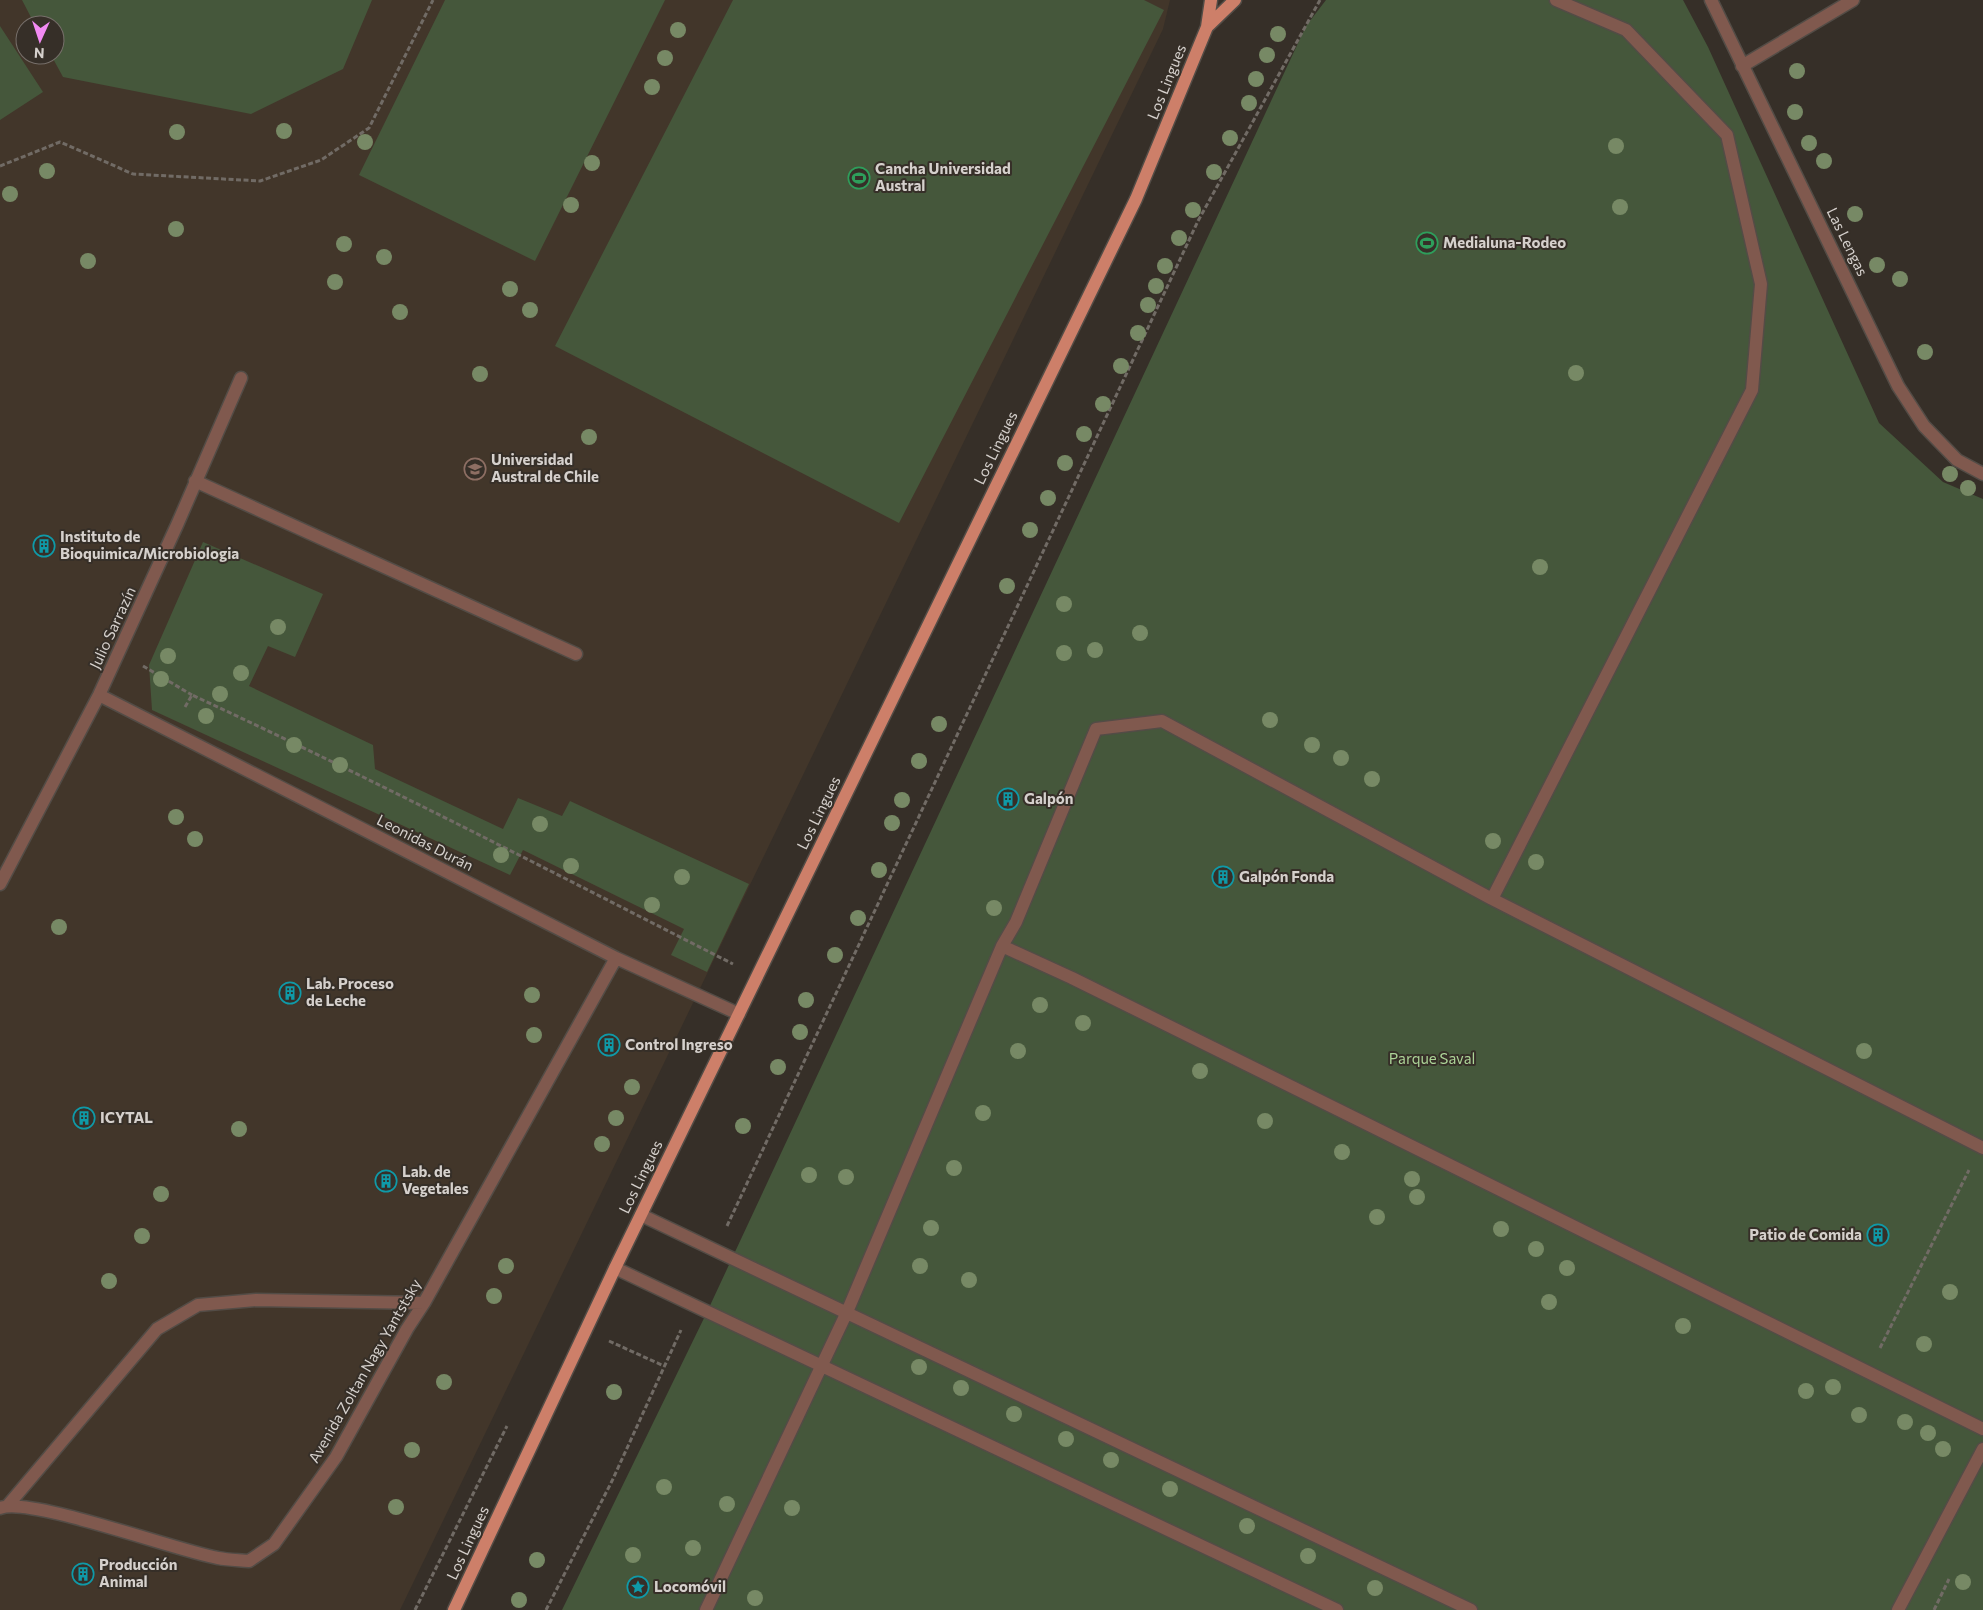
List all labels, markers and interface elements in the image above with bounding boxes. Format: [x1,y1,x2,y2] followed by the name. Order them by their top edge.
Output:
[15,15,65,65] north arrow
[1143,41,1189,122] street label: Los Lingues
[34,45,45,62] text: N
[875,159,1011,194] place label: Cancha Universidad Austral
[847,166,871,190] sports icon: Cancha Universidad Austral
[1824,204,1872,279] street label: Las Lengas
[1415,231,1439,255] sports icon: Medialuna-Rodeo
[1443,233,1566,251] place label: Medialuna-Rodeo
[970,408,1021,487] street label: Los Lingues
[491,450,599,485] place label: Universidad Austral de Chile
[463,457,487,481] school or university icon: Universidad Austral de Chile
[60,527,239,562] place label: Instituto de Bioquimica/Microbiologia
[32,534,56,558] building icon: Instituto de Bioquimica/Microbiologia
[85,584,139,671] street label: Julio Sarrazín
[793,773,844,852] street label: Los Lingues
[996,787,1020,811] building icon: Galpón
[1024,789,1073,807] place label: Galpón
[374,810,477,874] street label: Leonidas Durán
[1211,865,1235,889] building icon: Galpón Fonda
[1239,867,1334,885] place label: Galpón Fonda
[306,974,394,1009] place label: Lab. Proceso de Leche
[278,981,302,1005] building icon: Lab. Proceso de Leche
[597,1033,621,1057] building icon: Control Ingreso
[625,1035,733,1053] place label: Control Ingreso
[1389,1049,1475,1067] park label: Parque Saval
[72,1106,96,1130] building icon: ICYTAL
[100,1108,153,1126] place label: ICYTAL
[615,1137,666,1216] street label: Los Lingues
[402,1162,469,1197] place label: Lab. de Vegetales
[374,1169,398,1193] building icon: Lab. de Vegetales
[1866,1223,1890,1247] building icon: Patio de Comida
[1749,1225,1862,1243] place label: Patio de Comida
[304,1275,424,1466] street label: Avenida Zoltan Nagy Yantstsky
[442,1503,492,1582] street label: Los Lingues
[99,1555,177,1590] place label: Producción Animal
[71,1562,95,1586] building icon: Producción Animal
[626,1575,650,1599] place icon: Locomóvil
[654,1577,726,1595] place label: Locomóvil

